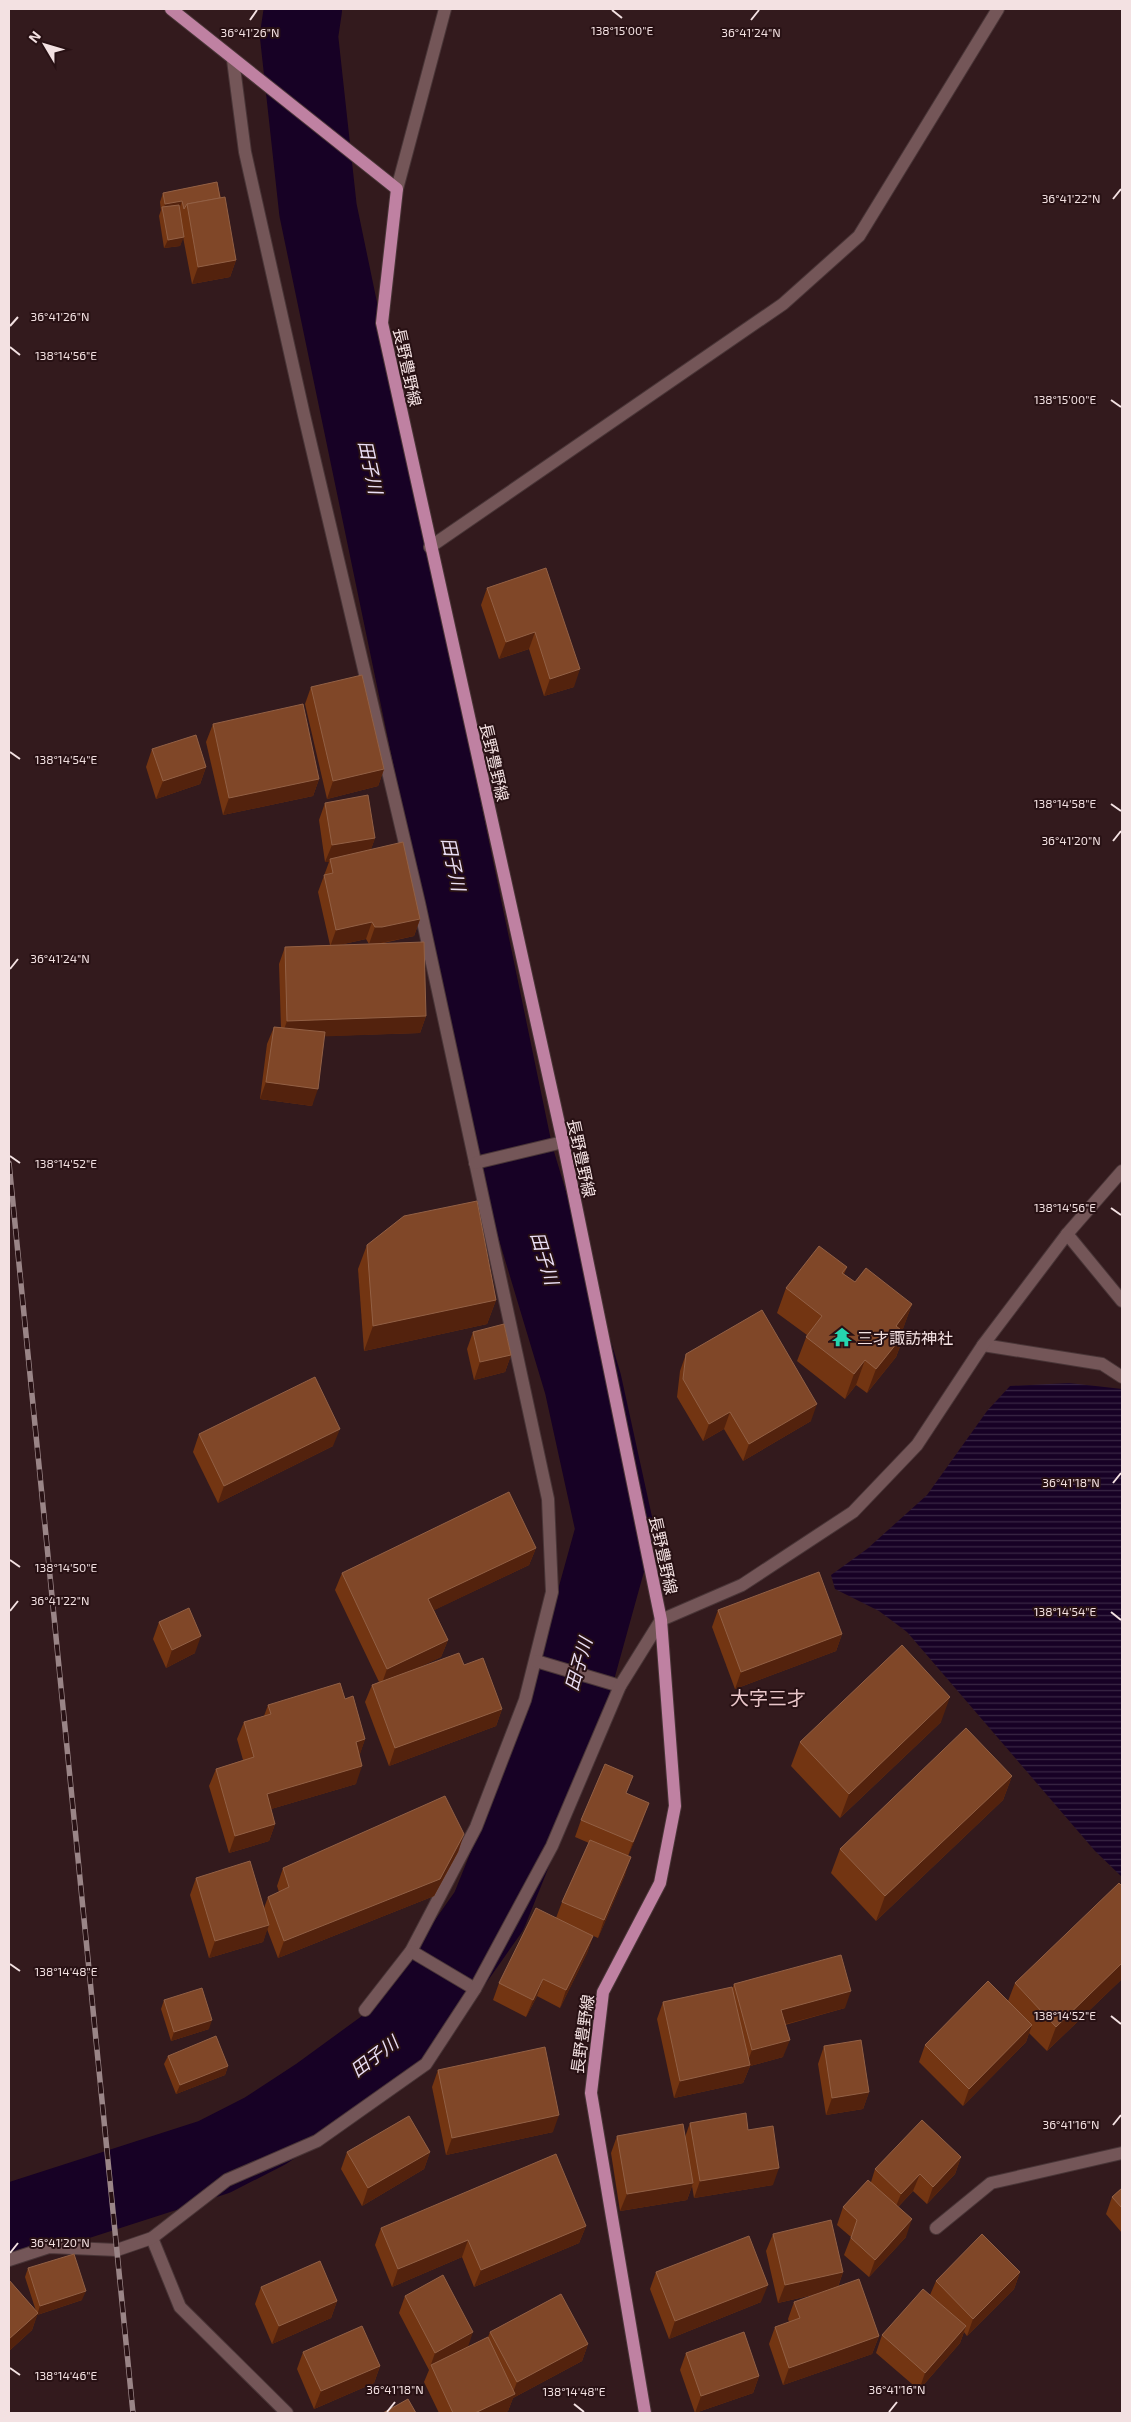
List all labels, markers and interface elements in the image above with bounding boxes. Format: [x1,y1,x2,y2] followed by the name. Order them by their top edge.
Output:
[20,20,70,70] north arrow
[591,23,653,37] text: 138°15'00"E
[221,25,279,39] text: 36°41'26"N
[721,25,781,39] text: 36°41'24"N
[25,27,44,46] text: N
[1042,191,1100,205] text: 36°41'22"N
[31,309,89,323] text: 36°41'26"N
[390,326,426,408] street label: 長野豊野線
[35,348,97,362] text: 138°14'56"E
[1034,392,1096,406] text: 138°15'00"E
[355,438,388,498] water label: 田子川
[477,721,513,803] street label: 長野豊野線
[35,752,97,766] text: 138°14'54"E
[1034,796,1096,810] text: 138°14'58"E
[1041,833,1101,847] text: 36°41'20"N
[438,835,471,895] water label: 田子川
[30,951,90,965] text: 36°41'24"N
[564,1117,600,1199] street label: 長野豊野線
[35,1156,97,1170] text: 138°14'52"E
[1034,1200,1096,1214] text: 138°14'56"E
[527,1229,564,1289] water label: 田子川
[831,1326,853,1348] temple icon: 三才諏訪神社
[857,1328,953,1347] place label: 三才諏訪神社
[1042,1475,1100,1489] text: 36°41'18"N
[646,1514,682,1596] street label: 長野豊野線
[35,1560,97,1574] text: 138°14'50"E
[31,1593,89,1607] text: 36°41'22"N
[1034,1604,1096,1618] text: 138°14'54"E
[560,1633,597,1693] water label: 田子川
[730,1686,806,1709] district label: 大字三才
[34,1964,98,1978] text: 138°14'48"E
[567,1993,597,2075] street label: 長野豊野線
[1034,2008,1096,2022] text: 138°14'52"E
[346,2030,404,2081] water label: 田子川
[1043,2117,1099,2131] text: 36°41'16"N
[30,2235,90,2249] text: 36°41'20"N
[35,2368,98,2382] text: 138°14'46"E
[366,2382,424,2396] text: 36°41'18"N
[869,2382,925,2396] text: 36°41'16"N
[542,2384,606,2398] text: 138°14'48"E

